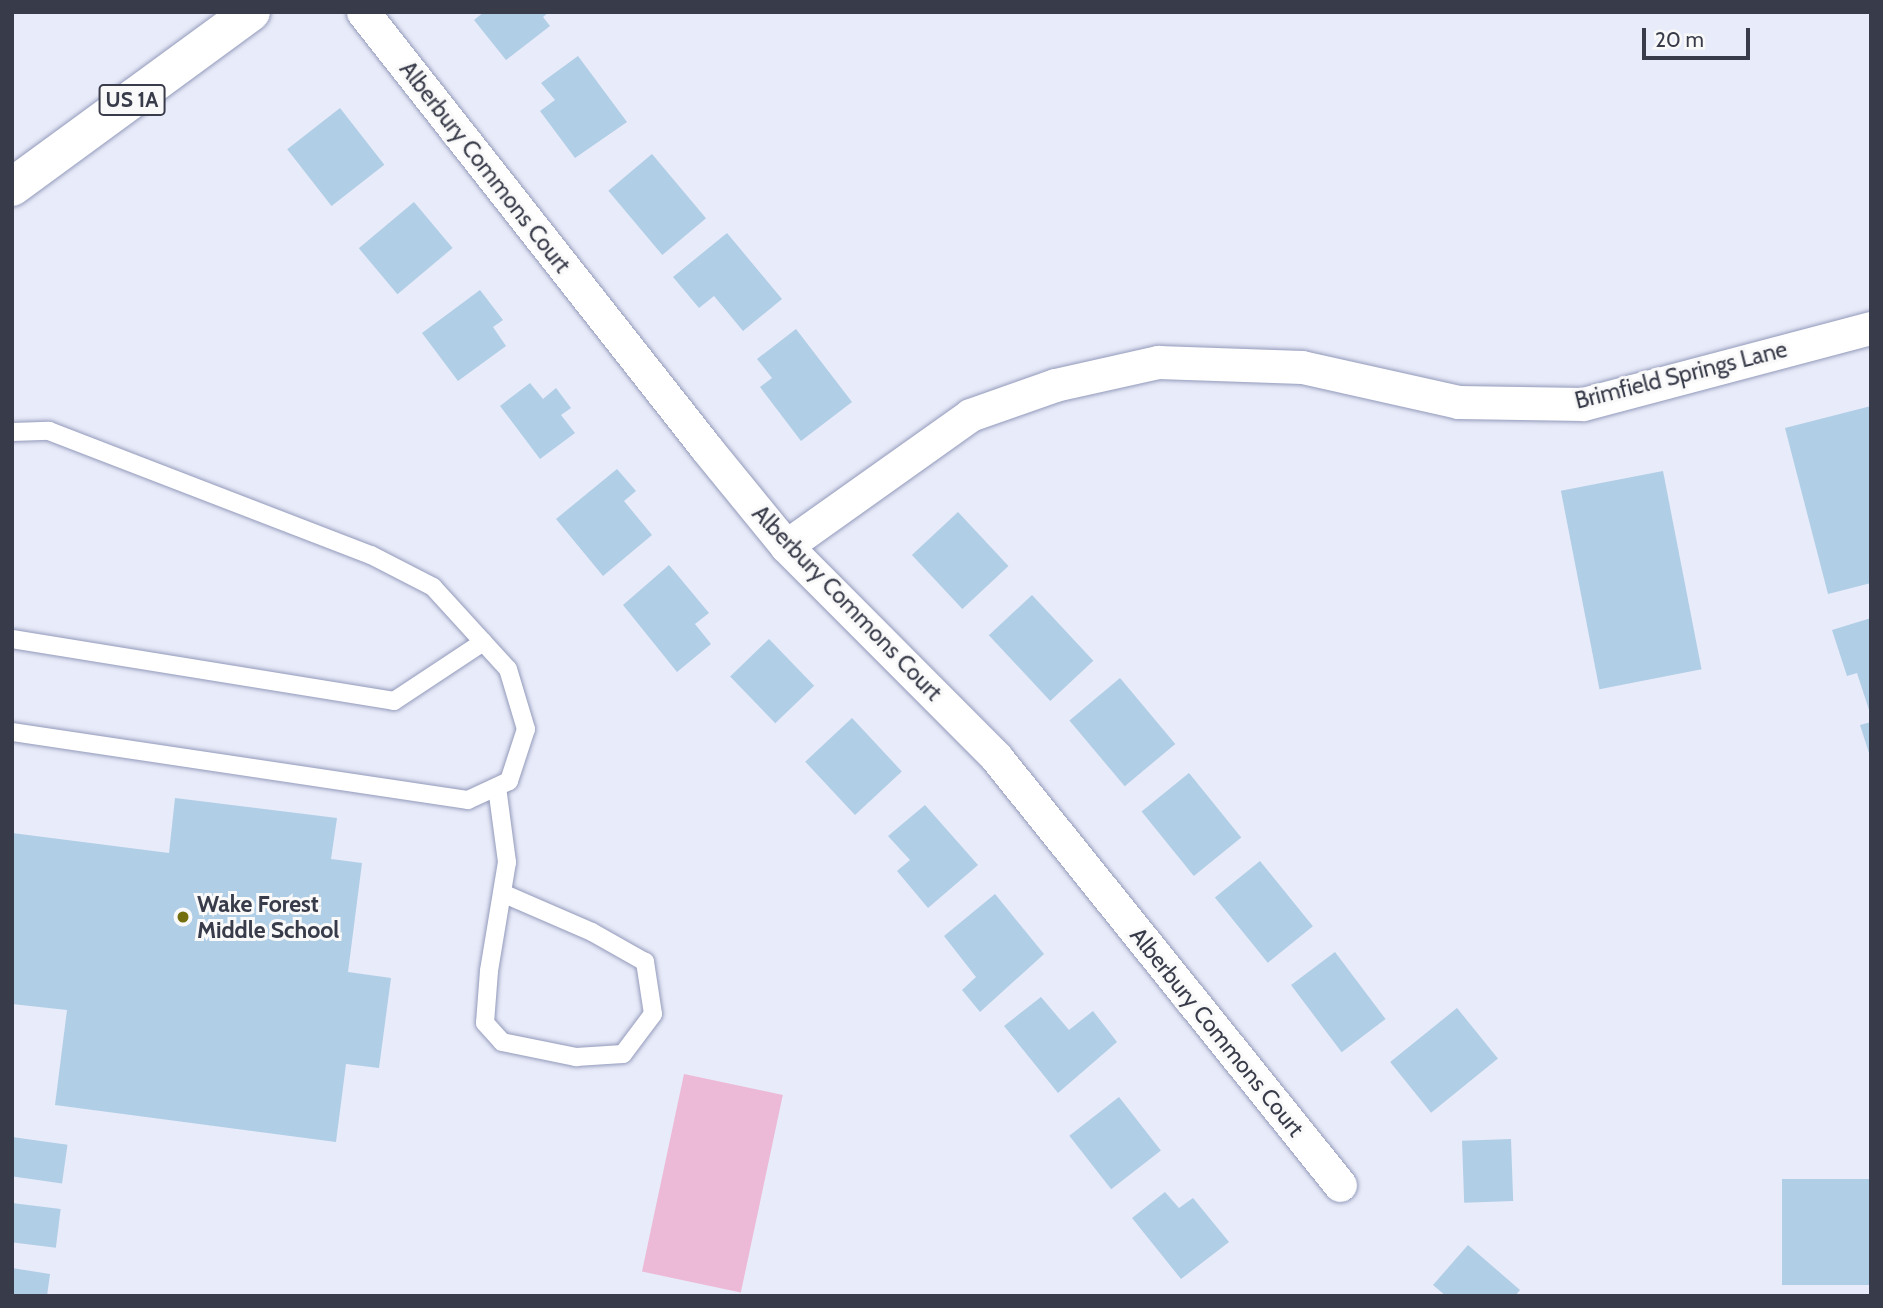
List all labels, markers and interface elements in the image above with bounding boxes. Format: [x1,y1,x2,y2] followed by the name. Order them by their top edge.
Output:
[1645,14,1754,58] scale bar
[1655,27,1704,52] text: 20 m
[394,56,576,278] street label: Alberbury Commons Court
[97,82,167,118] road number: US 1A
[1572,335,1790,415] street label: Brimfield Springs Lane
[747,500,947,706] street label: Alberbury Commons Court
[197,890,339,944] place label: Wake Forest Middle School
[175,909,191,925] marker: Wake Forest Middle School
[1124,922,1310,1142] street label: Alberbury Commons Court

